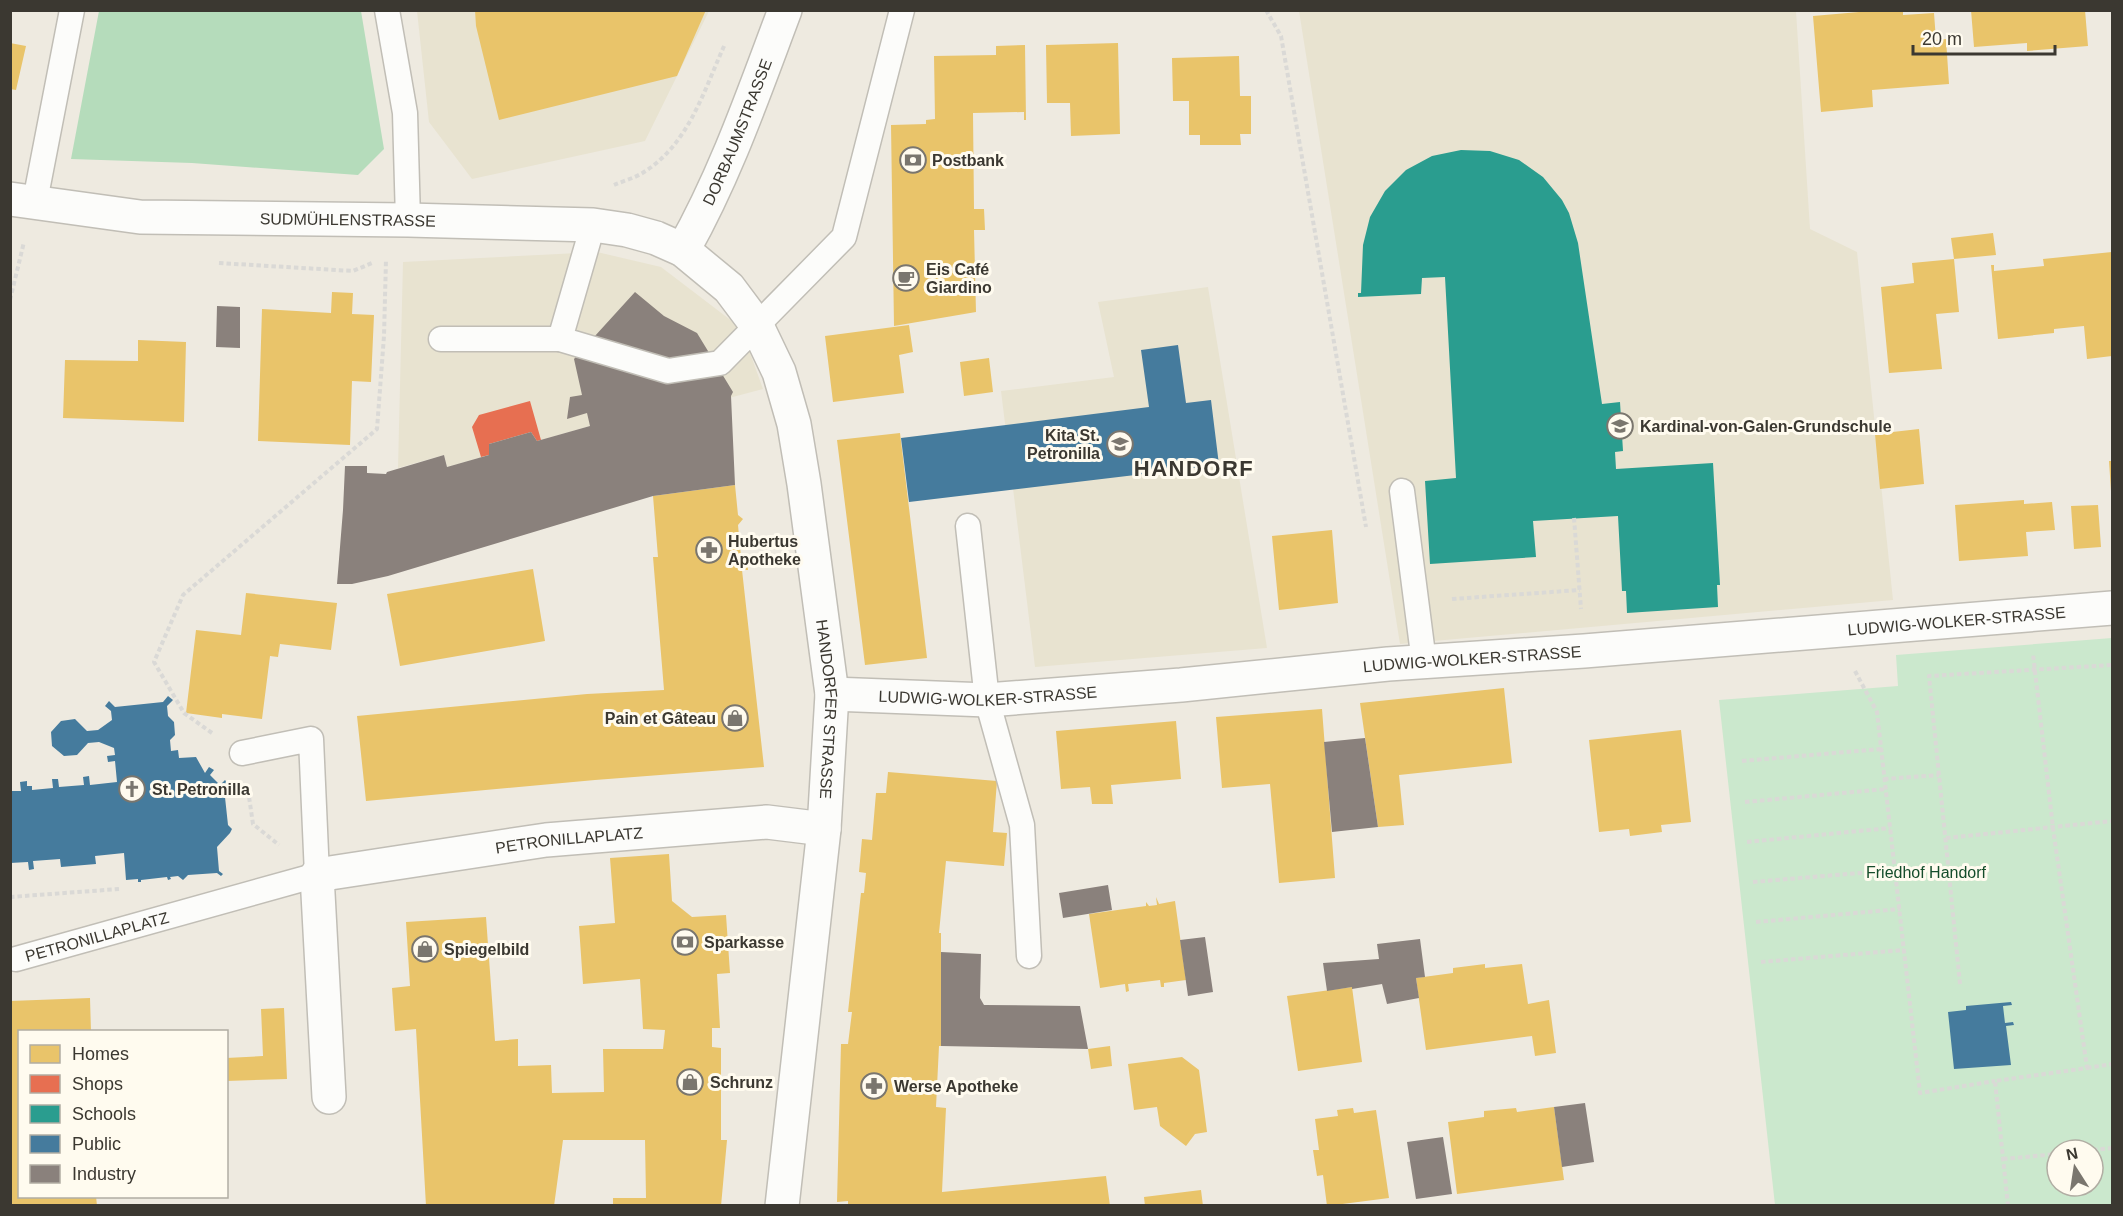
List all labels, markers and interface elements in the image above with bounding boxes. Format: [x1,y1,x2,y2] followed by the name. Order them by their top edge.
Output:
[1913,18,2056,56] scale bar
[1922,29,1962,49] text: 20 m
[699,56,774,208] street label: DORBAUMSTRASSE
[898,145,928,175] bank icon: Postbank
[932,152,1004,169] place label: Postbank
[260,210,436,229] street label: SUDMÜHLENSTRASSE
[926,261,992,296] place label: Eis Café Giardino
[891,263,921,293] cafe icon: Eis Café Giardino
[1605,411,1635,441] school or university icon: Kardinal-von-Galen-Grundschule
[1640,418,1892,435] place label: Kardinal-von-Galen-Grundschule
[1027,427,1100,462] place label: Kita St. Petronilla
[1105,429,1135,459] school or university icon: Kita St. Petronilla
[1134,456,1254,481] district label: HANDORF
[728,533,801,568] place label: Hubertus Apotheke
[694,535,724,565] pharmacy icon: Hubertus Apotheke
[1847,603,2066,638] street label: LUDWIG-WOLKER-STRASSE
[814,618,841,800] street label: HANDORFER STRASSE
[1362,643,1582,675] street label: LUDWIG-WOLKER-STRASSE
[878,683,1098,709] street label: LUDWIG-WOLKER-STRASSE
[720,703,750,733] shop icon: Pain et Gâteau
[605,710,716,727] place label: Pain et Gâteau
[117,774,147,804] church icon: St. Petronilla
[152,781,250,798] place label: St. Petronilla
[494,824,644,856] street label: PETRONILLAPLATZ
[1866,864,1987,881] park label: Friedhof Handorf
[23,908,171,965] street label: PETRONILLAPLATZ
[670,927,700,957] bank icon: Sparkasse
[410,934,440,964] shop icon: Spiegelbild
[704,934,784,951] place label: Sparkasse
[444,941,529,958] place label: Spiegelbild
[18,1030,228,1198] legend
[72,1044,129,1064] text: Homes
[675,1067,705,1097] shop icon: Schrunz
[859,1071,889,1101] pharmacy icon: Werse Apotheke
[72,1074,123,1094] text: Shops
[710,1074,773,1091] place label: Schrunz
[894,1078,1019,1095] place label: Werse Apotheke
[72,1104,136,1124] text: Schools
[72,1134,121,1154] text: Public
[2045,1138,2105,1198] north arrow
[2065,1144,2079,1163] text: N
[72,1164,136,1184] text: Industry

